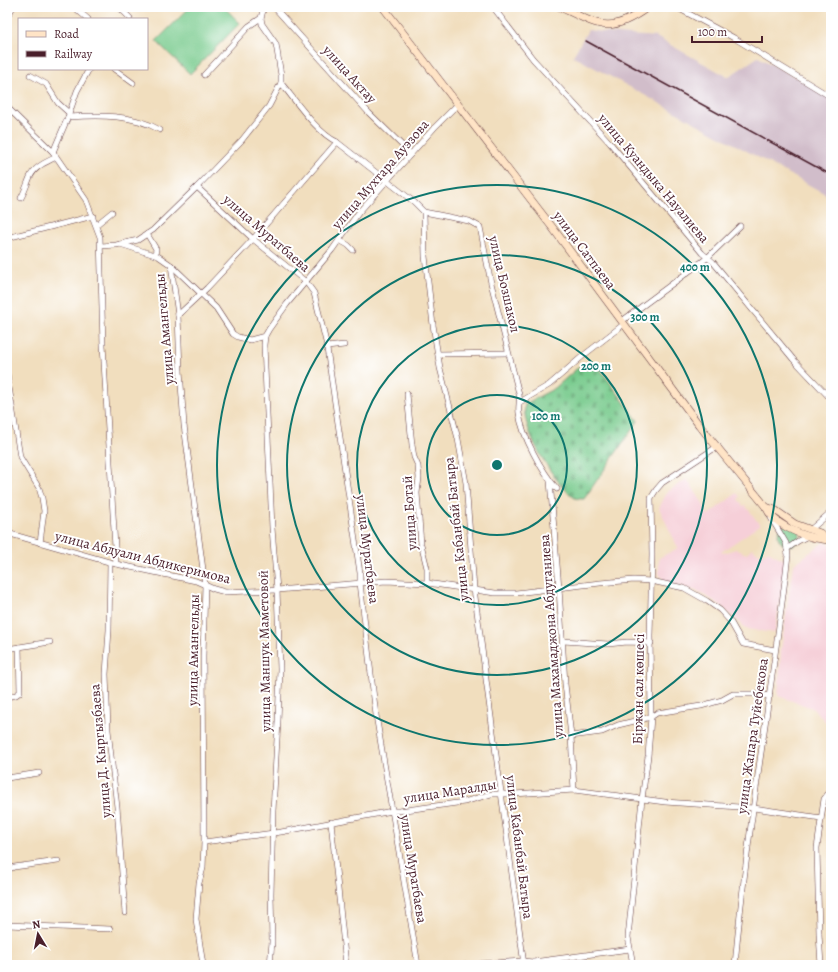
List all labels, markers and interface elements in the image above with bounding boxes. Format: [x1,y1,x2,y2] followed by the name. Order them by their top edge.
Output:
[18,18,148,70] legend
[692,18,762,44] scale bar
[698,24,727,40] text: 100 m
[54,26,80,42] text: Road
[318,40,381,108] street label: улица Актау
[54,46,93,62] text: Railway
[593,109,714,248] street label: улица Куандыка Науалиева
[327,115,434,234] street label: улица Мухтара Ауэзова
[218,190,315,277] street label: улица Муратбаева
[548,206,621,294] street label: улица Сатпаева
[484,233,525,334] street label: улица Бозшакол
[680,259,710,275] text: 400 m
[150,272,179,387] street label: улица Амангельды
[630,309,660,325] text: 300 m
[581,358,611,374] text: 200 m
[532,408,560,424] text: 100 m
[439,455,474,603] street label: улица Кабанбай Батыра
[490,458,504,472] centre of rings
[397,475,422,552] street label: улица Ботай
[351,492,384,605] street label: улица Муратбаева
[52,526,233,589] street label: улица Абдуали Абдикеримова
[535,533,568,739] street label: улица Махамаджона Абдуганиева
[254,570,275,733] street label: улица Маншук Маметовой
[183,594,204,707] street label: улица Амангельды
[628,633,649,745] street label: Біржан сал көшесі
[732,656,773,816] street label: улица Жапара Туйебекова
[85,683,116,820] street label: улица Д. Кыргызбаева
[501,773,538,921] street label: улица Кабанбай Батыра
[401,775,498,808] street label: улица Маралды
[395,812,432,925] street label: улица Муратбаева
[18,914,58,954] north arrow
[31,917,42,933] text: N

